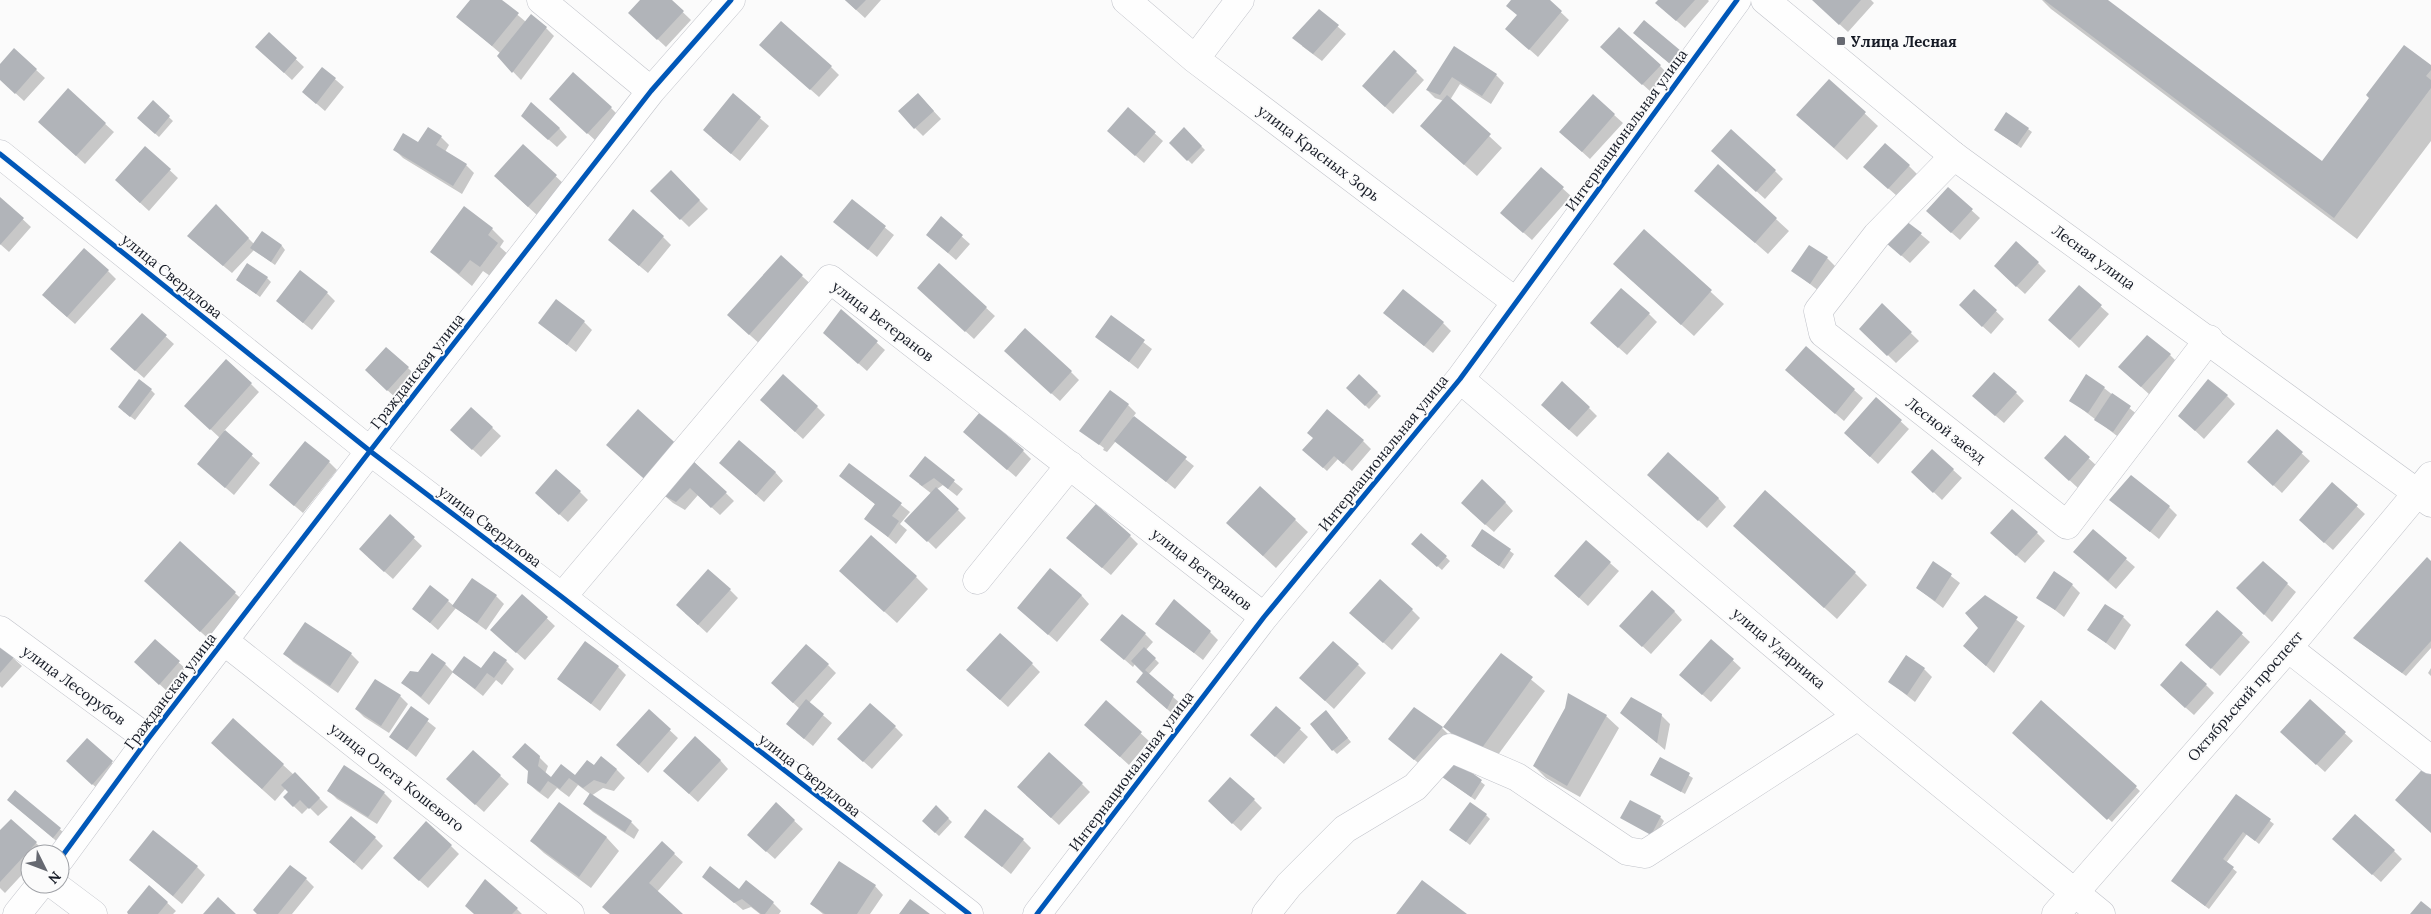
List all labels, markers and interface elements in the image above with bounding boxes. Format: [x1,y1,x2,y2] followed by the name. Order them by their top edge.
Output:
[1851,32,1957,51] place label: Улица Лесная
[1835,35,1847,47] marker: Улица Лесная
[1561,45,1691,215] street label: Интернациональная улица
[1254,101,1384,205] street label: улица Красных Зорь
[2049,220,2140,294] street label: Лесная улица
[118,229,227,323] street label: улица Свердлова
[828,276,938,366] street label: улица Ветеранов
[366,309,468,433] street label: Гражданская улица
[1314,371,1452,535] street label: Интернациональная улица
[1902,393,1990,467] street label: Лесной заезд
[435,481,546,571] street label: улица Свердлова
[1148,524,1256,614] street label: улица Ветеранов
[1728,603,1830,693] street label: улица Ударника
[2183,626,2307,765] street label: Октябрьский проспект
[120,629,220,753] street label: Гражданская улица
[18,641,130,729] street label: улица Лесорубов
[1064,687,1198,855] street label: Интернациональная улица
[326,719,468,836] street label: улица Олега Кошевого
[755,729,865,821] street label: улица Свердлова
[20,844,70,894] north arrow
[44,868,65,888] text: N

